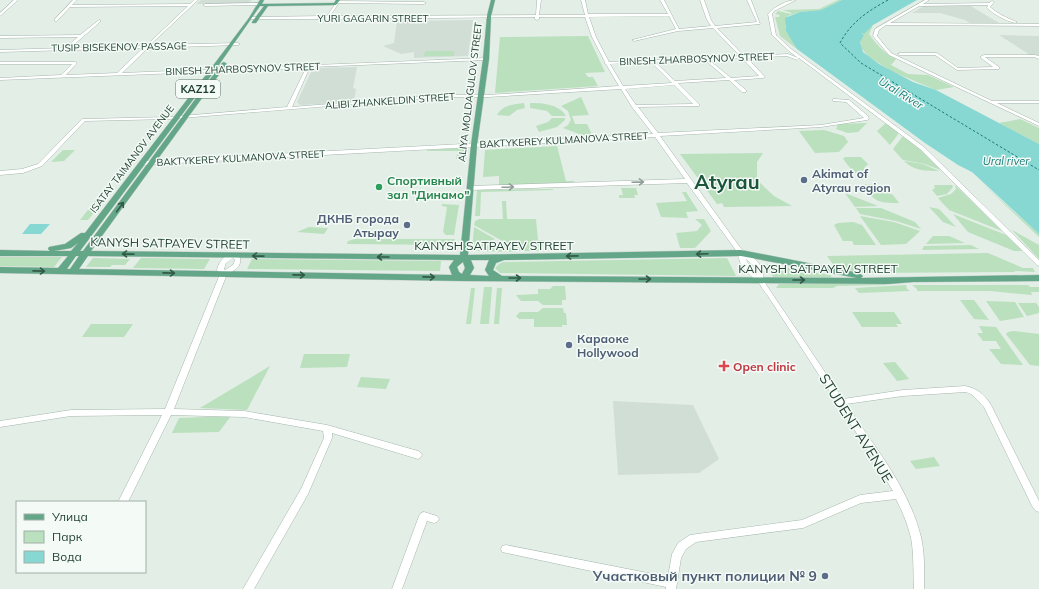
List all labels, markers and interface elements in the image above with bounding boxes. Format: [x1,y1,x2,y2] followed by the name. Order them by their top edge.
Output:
[317,12,429,25] street label: YURI GAGARIN STREET
[455,21,485,163] street label: ALIYA MOLDAGULOV STREET
[51,39,187,55] street label: TUSIP BISEKENOV PASSAGE
[619,50,775,68] street label: BINESH ZHARBOSYNOV STREET
[165,60,321,78] street label: BINESH ZHARBOSYNOV STREET
[876,74,927,113] water label: Ural River
[176,80,220,98] road number: KAZ12
[325,90,455,112] street label: ALIBI ZHANKELDIN STREET
[87,102,177,216] street label: ISATAY TAIMANOV AVENUE
[479,129,649,151] street label: BAKTYKEREY KULMANOVA STREET
[156,147,326,169] street label: BAKTYKEREY KULMANOVA STREET
[983,154,1030,168] water label: Ural river
[812,166,891,195] place label: Akimat of Atyrau region
[694,169,760,194] district label: Atyrau
[387,173,470,202] place label: Спортивный зал "Динамо"
[799,175,809,185] marker: Akimat of Atyrau region
[631,179,644,186] one-way arrow
[374,182,384,192] marker: Спортивный зал "Динамо"
[501,183,514,190] one-way arrow
[116,201,124,212] one-way arrow
[317,211,399,240] place label: ДКНБ города Атырау
[402,220,412,230] marker: ДКНБ города Атырау
[90,234,251,252] street label: KANYSH SATPAYEV STREET
[414,238,574,253] street label: KANYSH SATPAYEV STREET
[122,250,135,258] one-way arrow
[696,250,709,258] one-way arrow
[252,252,265,260] one-way arrow
[566,252,579,260] one-way arrow
[377,253,390,261] one-way arrow
[738,261,898,276] street label: KANYSH SATPAYEV STREET
[32,267,45,275] one-way arrow
[162,269,175,277] one-way arrow
[292,271,305,279] one-way arrow
[422,273,435,281] one-way arrow
[508,274,521,282] one-way arrow
[638,275,651,282] one-way arrow
[792,276,805,284] one-way arrow
[577,331,639,360] place label: Караоке Hollywood
[564,340,574,350] marker: Караоке Hollywood
[733,359,796,374] place label: Open clinic
[718,360,730,372] marker: Open clinic
[815,370,897,486] street label: STUDENT AVENUE
[16,501,146,573] legend
[51,509,88,524] text: Улица
[52,529,83,544] text: Парк
[52,549,82,564] text: Вода
[592,567,817,585] place label: Участковый пункт полиции № 9
[820,571,830,581] marker: Участковый пункт полиции № 9

